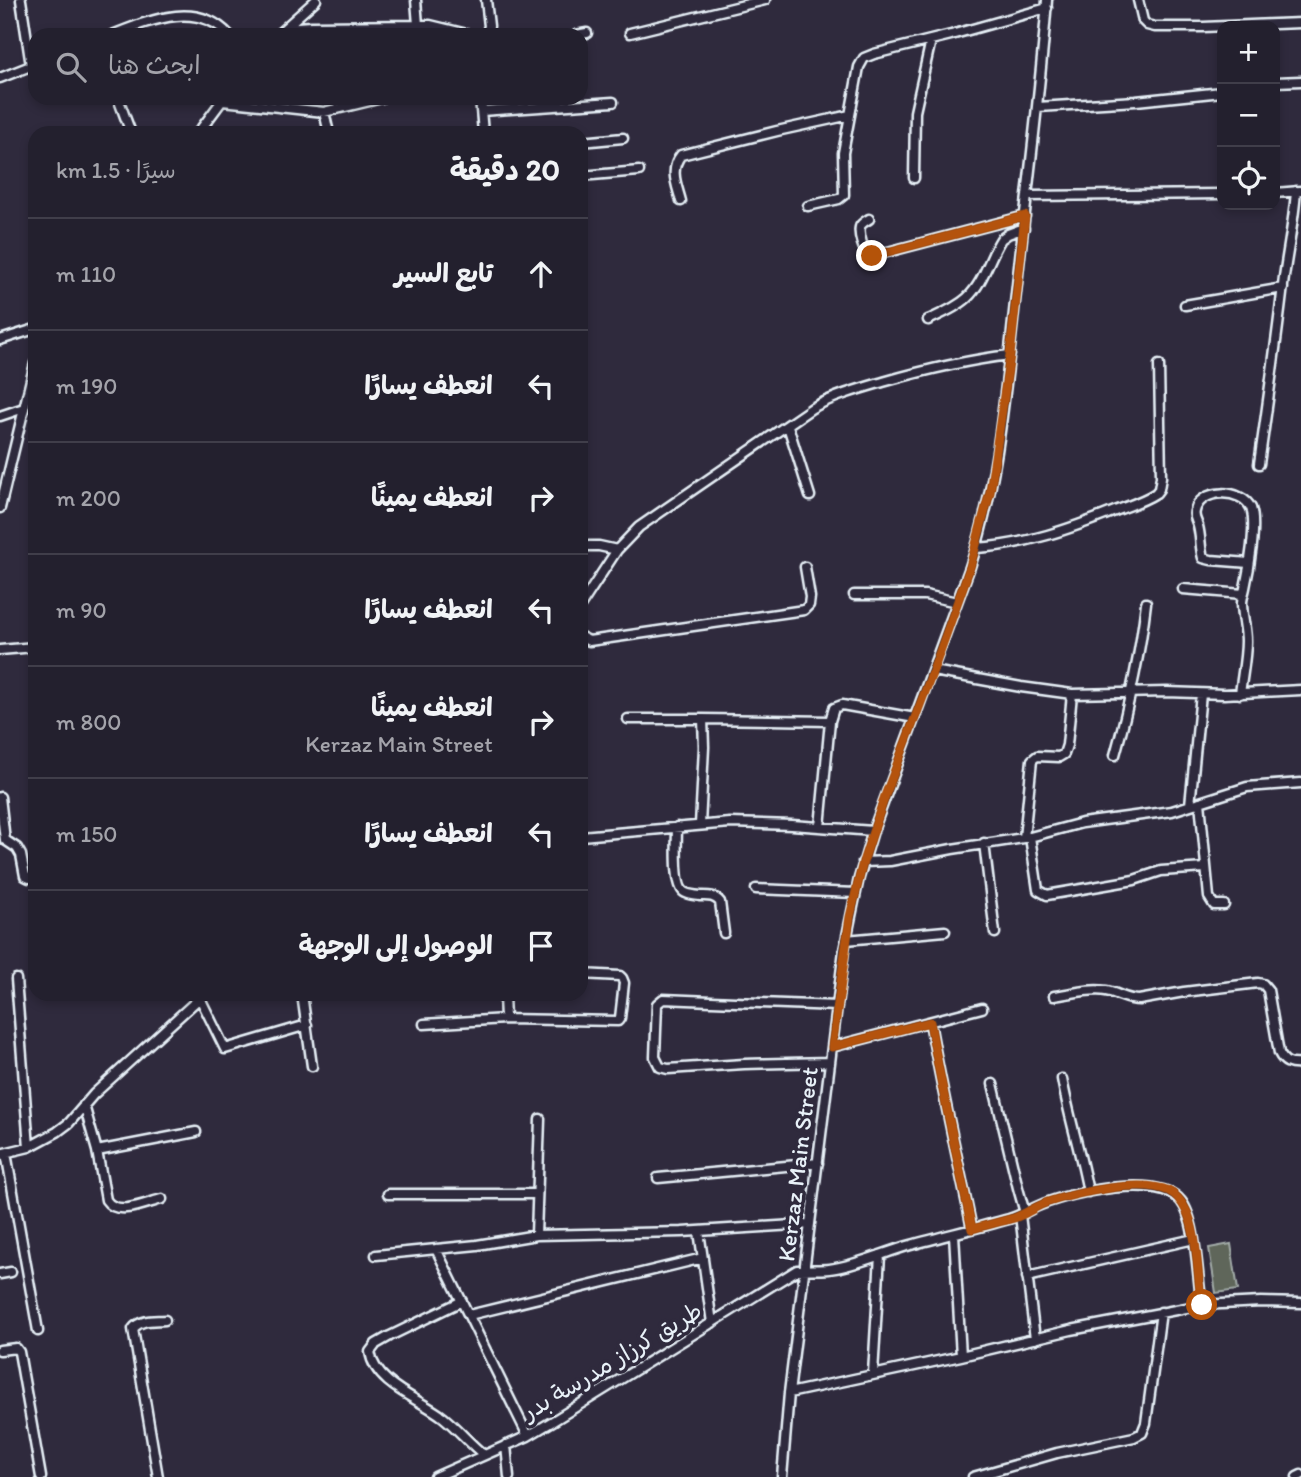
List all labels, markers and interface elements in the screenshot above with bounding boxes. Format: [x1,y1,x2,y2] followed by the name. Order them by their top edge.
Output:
[1217,21,1280,210] map controls
[1217,21,1280,84] button: +
[28,28,588,105] search box
[52,48,90,86] icon: search
[108,49,201,81] text: ابحث هنا
[1217,84,1280,147] button: −
[1217,147,1280,210] button: locate
[450,151,560,188] text: 20 دقيقة
[56,156,176,184] text: سيرًا · 1.5 km
[856,240,887,271] route end
[522,255,560,293] icon: ahead
[395,257,493,289] text: تابع السير
[56,260,116,288] text: 110 m
[522,367,560,405] icon: left
[364,369,493,401] text: انعطف يسارًا
[56,372,117,400] text: 190 m
[522,479,560,517] icon: right
[371,481,493,513] text: انعطف يمينًا
[56,484,121,512] text: 200 m
[522,591,560,629] icon: left
[364,593,493,625] text: انعطف يسارًا
[56,596,107,624] text: 90 m
[371,691,493,723] text: انعطف يمينًا
[522,703,560,741] icon: right
[56,708,121,736] text: 800 m
[305,730,493,758] text: Kerzaz Main Street
[522,815,560,853] icon: left
[364,817,493,849] text: انعطف يسارًا
[56,820,117,848] text: 150 m
[522,927,560,965] icon: arrive
[299,929,493,961] text: الوصول إلى الوجهة
[771,1065,824,1263] street label: Kerzaz Main Street
[1186,1289,1217,1320] route start
[515,1295,707,1427] street label: طريق كرزاز مدرسة بدر

